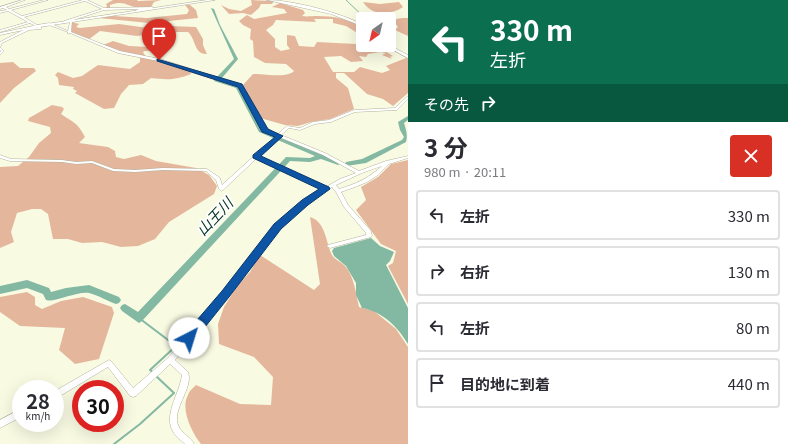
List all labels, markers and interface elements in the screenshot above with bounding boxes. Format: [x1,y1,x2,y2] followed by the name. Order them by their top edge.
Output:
[490,9,573,49] text: 330 m
[356,12,396,52] north arrow
[356,12,396,52] map controls
[424,16,476,68] icon: left
[142,19,176,60] pin
[148,25,170,47] icon: arrive
[490,46,526,72] text: 左折
[477,92,499,114] icon: right
[424,93,469,114] text: その先
[424,129,468,164] text: 3 分
[730,135,772,177] button: close
[424,162,506,181] text: 980 m · 20:11
[191,191,238,240] water label: 山王川
[426,204,448,226] icon: left
[460,205,490,226] text: 左折
[728,205,770,226] text: 330 m
[426,260,448,282] icon: right
[460,261,490,282] text: 右折
[728,261,770,282] text: 130 m
[426,316,448,338] icon: left
[168,317,210,359] position arrow
[460,317,490,338] text: 左折
[736,317,770,338] text: 80 m
[426,372,448,394] icon: arrive
[460,373,550,394] text: 目的地に到着
[728,373,770,394] text: 440 m
[72,380,124,432] speed limit sign: 30
[26,386,50,415] text: 28
[26,408,50,423] text: km/h

